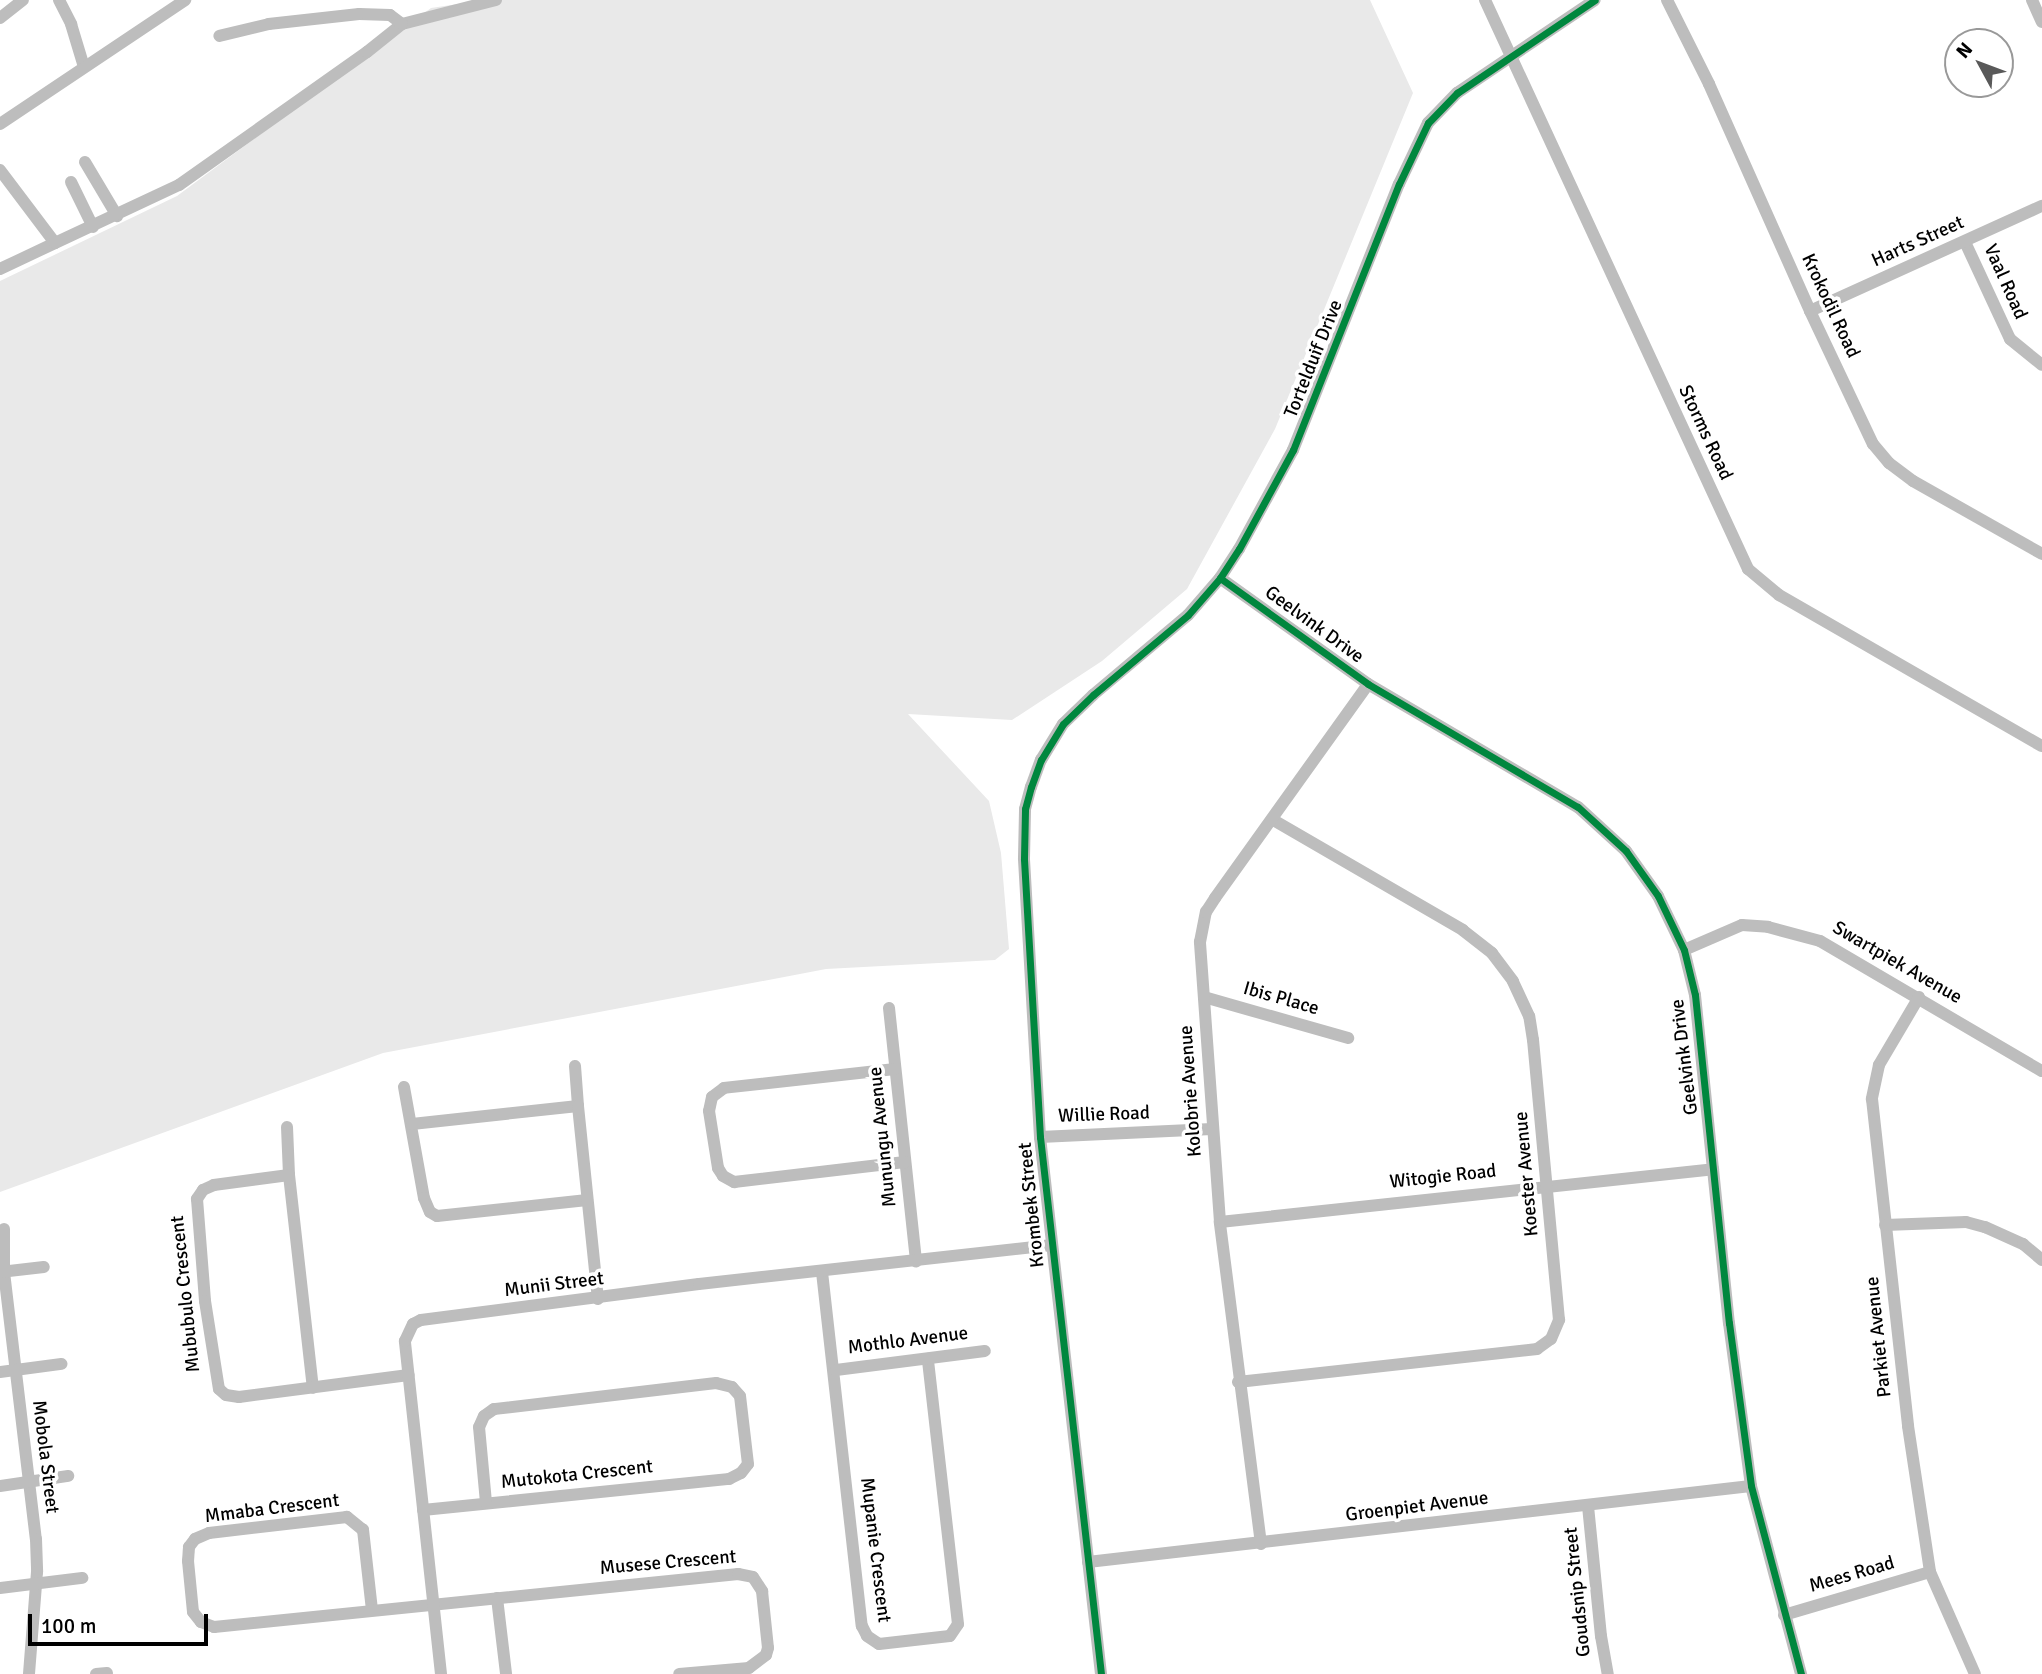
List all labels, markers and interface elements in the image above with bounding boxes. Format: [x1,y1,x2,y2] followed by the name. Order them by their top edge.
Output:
[1944,28,2014,98] north arrow
[1951,38,1978,63] text: N
[1868,212,1968,272] street label: Harts Street
[1978,241,2032,323] street label: Vaal Road
[1796,250,1864,362] street label: Krokodil Road
[1280,297,1348,421] street label: Tortelduif Drive
[1673,382,1737,484] street label: Storms Road
[1260,581,1368,669] street label: Geelvink Drive
[1828,917,1966,1009] street label: Swartpiek Avenue
[1241,977,1321,1021] street label: Ibis Place
[1667,998,1703,1116] street label: Geelvink Drive
[1175,1024,1207,1158] street label: Kolobrie Avenue
[864,1066,902,1208] street label: Munungu Avenue
[1058,1102,1150,1128] street label: Willie Road
[1510,1111,1544,1237] street label: Koester Avenue
[1014,1141,1050,1269] street label: Krombek Street
[1389,1160,1497,1194] street label: Witogie Road
[166,1215,206,1373] street label: Mububulo Crescent
[503,1268,605,1302] street label: Munii Street
[1861,1275,1897,1399] street label: Parkiet Avenue
[847,1322,969,1360] street label: Mothlo Avenue
[27,1399,63,1515] street label: Mobola Street
[500,1456,654,1494] street label: Mutokota Crescent
[855,1476,895,1624] street label: Mupanie Crescent
[1344,1487,1490,1527] street label: Groenpiet Avenue
[203,1489,341,1529] street label: Mmaba Crescent
[1560,1526,1596,1658] street label: Goudsnip Street
[599,1546,737,1580] street label: Musese Crescent
[1807,1552,1897,1598] street label: Mees Road
[32,1600,212,1644] scale bar
[41,1613,96,1639] text: 100 m

